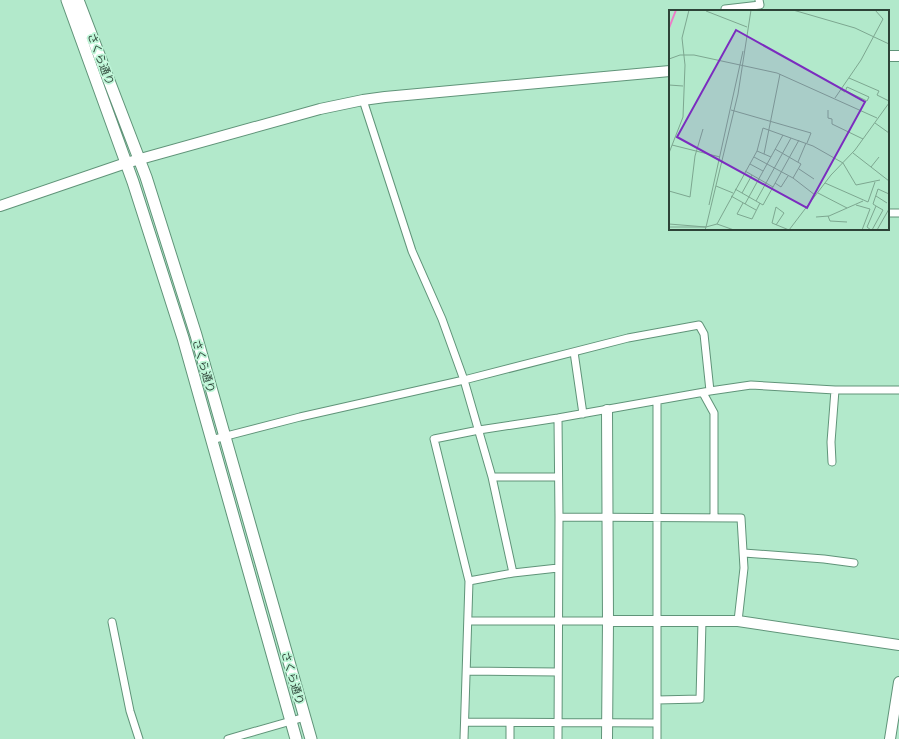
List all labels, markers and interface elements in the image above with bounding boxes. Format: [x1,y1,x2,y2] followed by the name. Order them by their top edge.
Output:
[669,10,889,230] inset map
[85,31,117,87] street label: さくら通り
[190,338,218,394] street label: さくら通り
[279,650,307,706] street label: さくら通り

